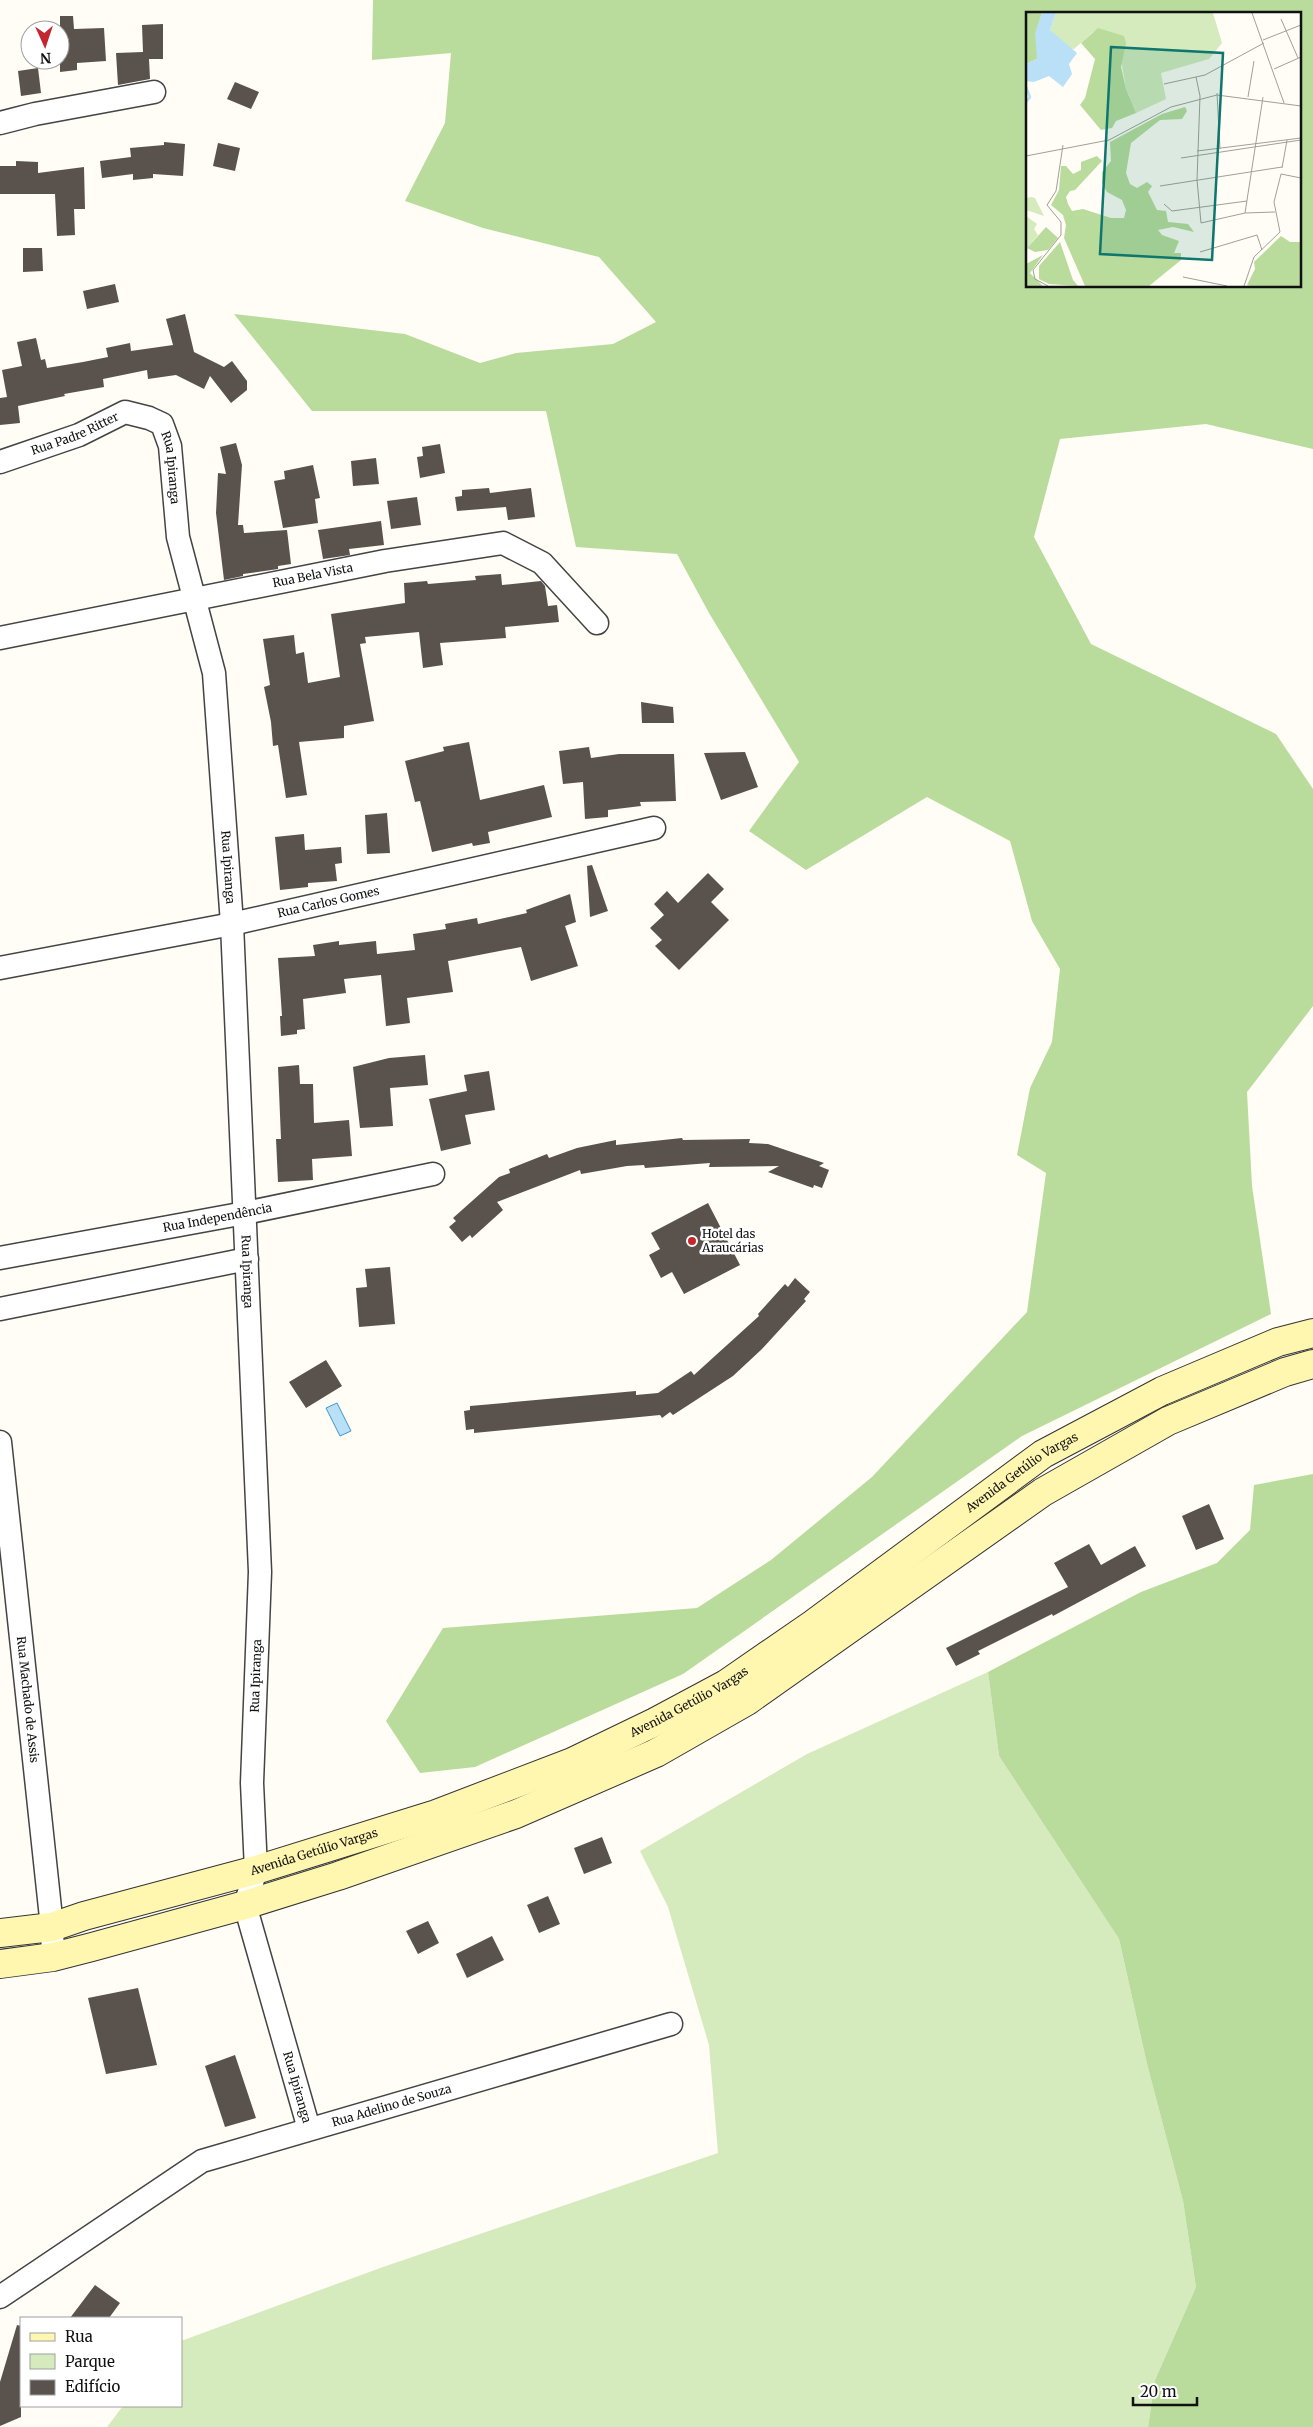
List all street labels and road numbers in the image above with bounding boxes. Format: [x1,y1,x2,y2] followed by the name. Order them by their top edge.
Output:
[29,408,121,458] street label: Rua Padre Ritter
[158,429,183,505] street label: Rua Ipiranga
[271,559,355,590] street label: Rua Bela Vista
[218,830,239,905] street label: Rua Ipiranga
[276,883,381,920] street label: Rua Carlos Gomes
[161,1200,274,1235] street label: Rua Independência
[238,1235,257,1309] street label: Rua Ipiranga
[962,1429,1081,1516] street label: Avenida Getúlio Vargas
[14,1635,42,1764] street label: Rua Machado de Assis
[247,1638,264,1713] street label: Rua Ipiranga
[626,1663,751,1740] street label: Avenida Getúlio Vargas
[248,1825,380,1878] street label: Avenida Getúlio Vargas
[280,2050,315,2125] street label: Rua Ipiranga
[330,2080,454,2130] street label: Rua Adelino de Souza

